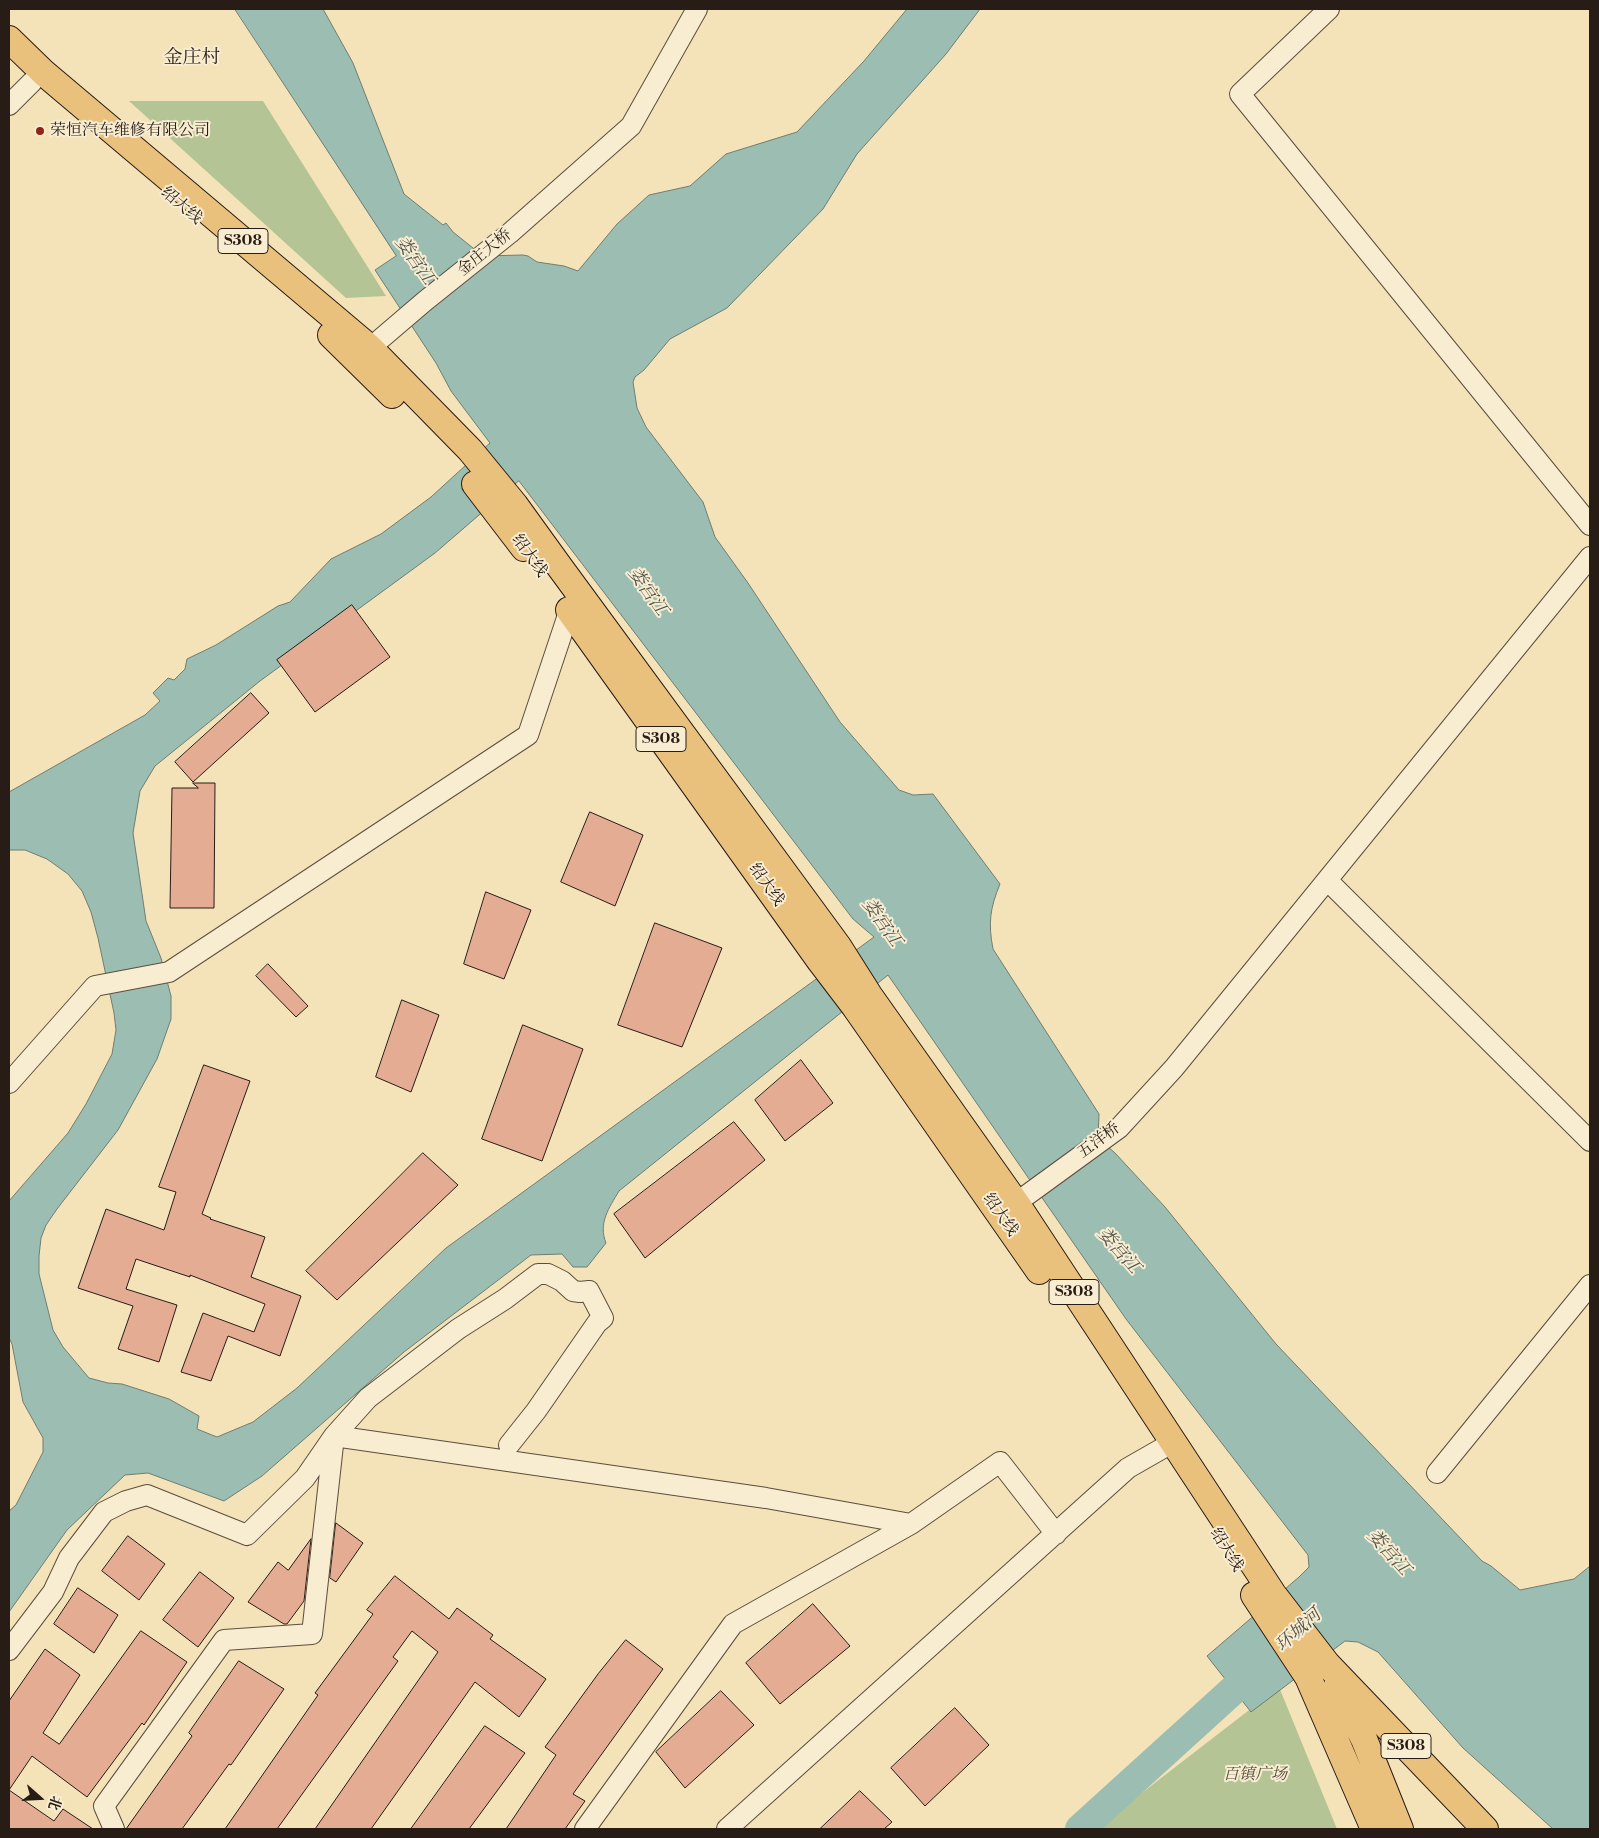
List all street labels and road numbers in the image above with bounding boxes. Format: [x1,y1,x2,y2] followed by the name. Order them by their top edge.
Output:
[156,183,206,229] street label: 绍大线
[454,225,516,281] street label: 金庄大桥
[218,228,268,254] road number: S308
[507,531,551,581] street label: 绍大线
[636,726,686,752] road number: S308
[744,860,788,910] street label: 绍大线
[1074,1119,1124,1163] street label: 五洋桥
[978,1190,1022,1240] street label: 绍大线
[1049,1280,1099,1304] road number: S308
[1205,1525,1247,1575] street label: 绍大线
[1381,1734,1431,1758] road number: S308

